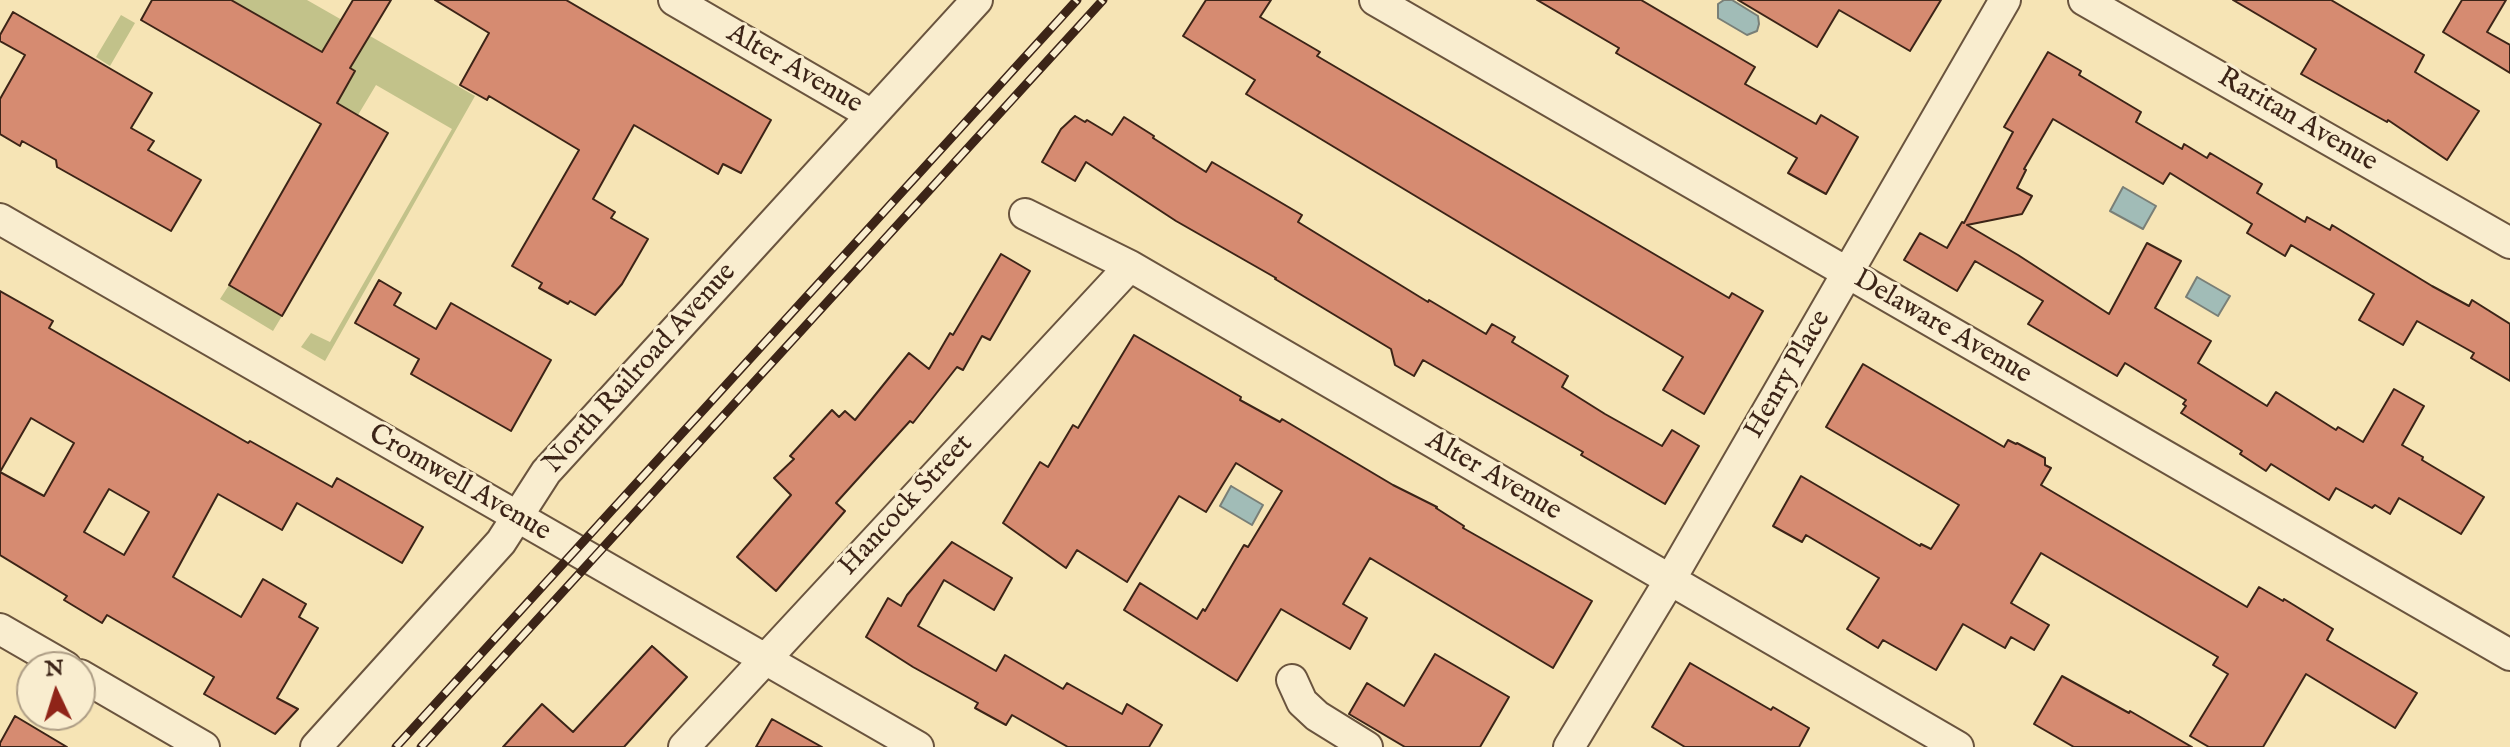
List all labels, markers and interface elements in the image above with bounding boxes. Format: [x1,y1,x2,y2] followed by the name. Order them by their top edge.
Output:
[720,18,868,122] street label: Alter Avenue
[2211,62,2383,180] street label: Raritan Avenue
[538,257,744,481] street label: North Railroad Avenue
[1847,263,2037,393] street label: Delaware Avenue
[1739,305,1839,445] street label: Henry Place
[362,418,556,550] street label: Cromwell Avenue
[1419,425,1567,529] street label: Alter Avenue
[833,428,981,584] street label: Hancock Street
[16,651,96,731] north arrow
[44,654,65,684] text: N

